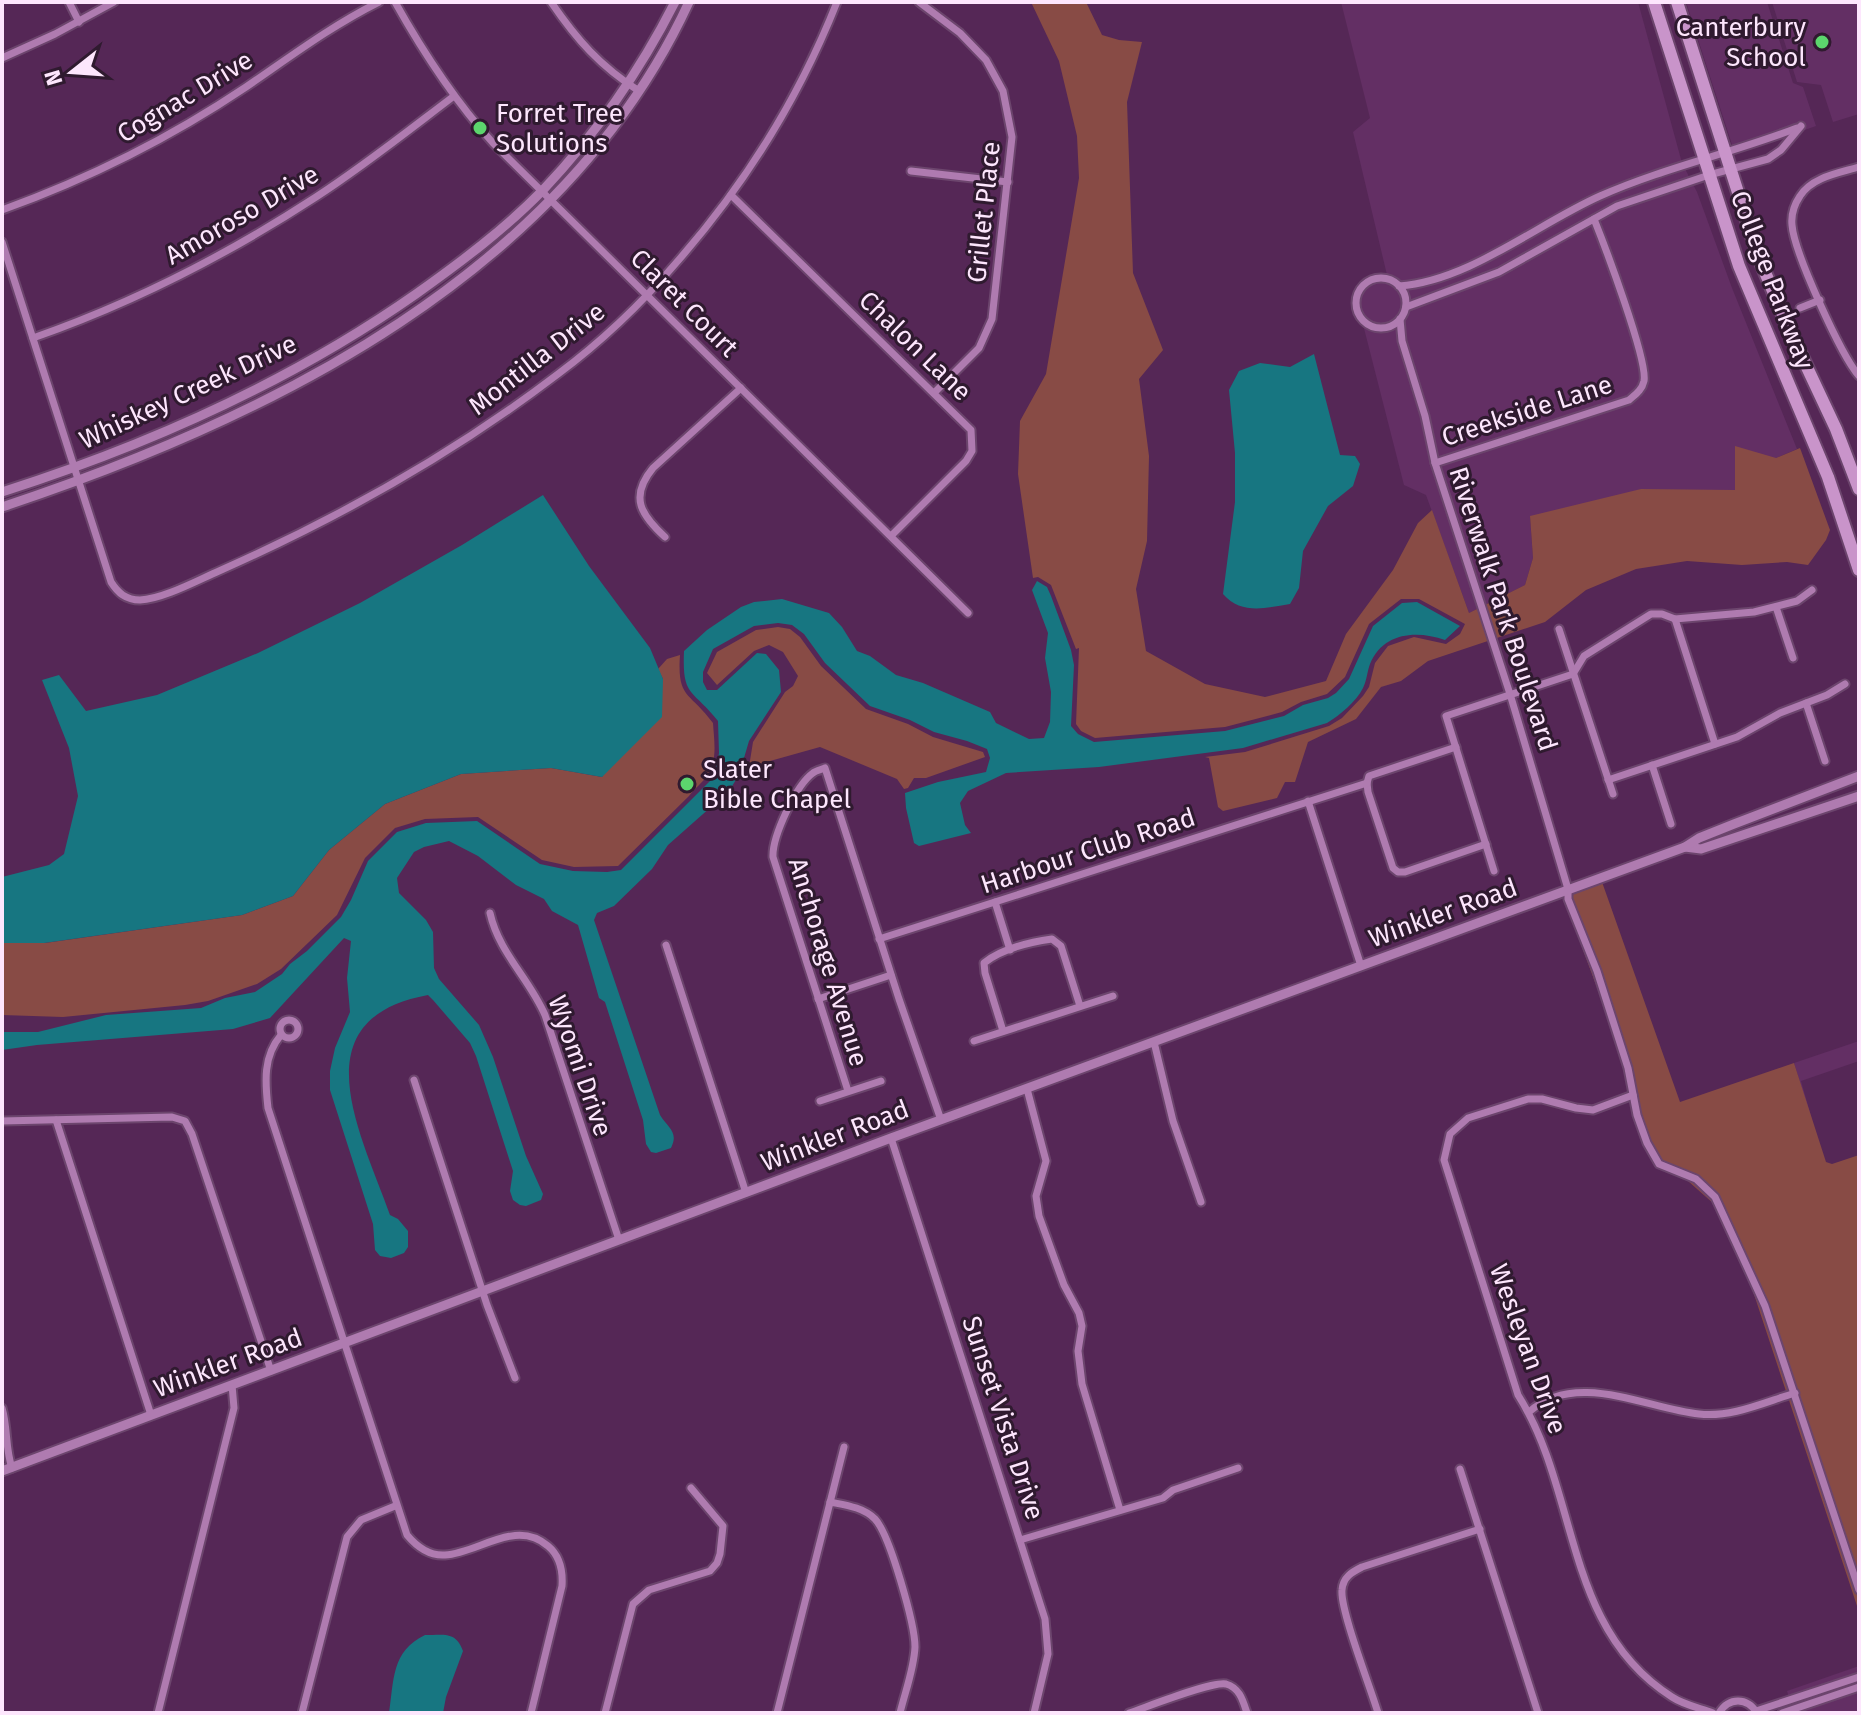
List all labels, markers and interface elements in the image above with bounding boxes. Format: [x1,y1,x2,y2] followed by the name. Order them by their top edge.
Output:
[1676,12,1806,73] place label: Canterbury School
[32,32,112,112] north arrow
[1813,33,1831,51] marker: Canterbury School
[112,44,258,150] street label: Cognac Drive
[38,67,68,89] text: N
[496,98,623,159] place label: Forret Tree Solutions
[471,119,489,137] marker: Forret Tree Solutions
[961,140,1007,284] street label: Grillet Place
[160,159,324,271] street label: Amoroso Drive
[1724,186,1820,374] street label: College Parkway
[624,243,745,364] street label: Claret Court
[852,285,978,407] street label: Chalon Lane
[463,296,611,422] street label: Montilla Drive
[75,328,301,456] street label: Whiskey Creek Drive
[1438,369,1616,453] street label: Creekside Lane
[1442,463,1564,755] street label: Riverwalk Park Boulevard
[703,754,851,815] place label: Slater Bible Chapel
[678,775,696,793] marker: Slater Bible Chapel
[977,802,1199,900] street label: Harbour Club Road
[782,854,874,1070] street label: Anchorage Avenue
[1364,872,1522,954] street label: Winkler Road
[541,992,619,1140] street label: Wyomi Drive
[757,1094,913,1178] street label: Winkler Road
[1483,1260,1573,1438] street label: Wesleyan Drive
[955,1312,1051,1524] street label: Sunset Vista Drive
[149,1322,307,1404] street label: Winkler Road

